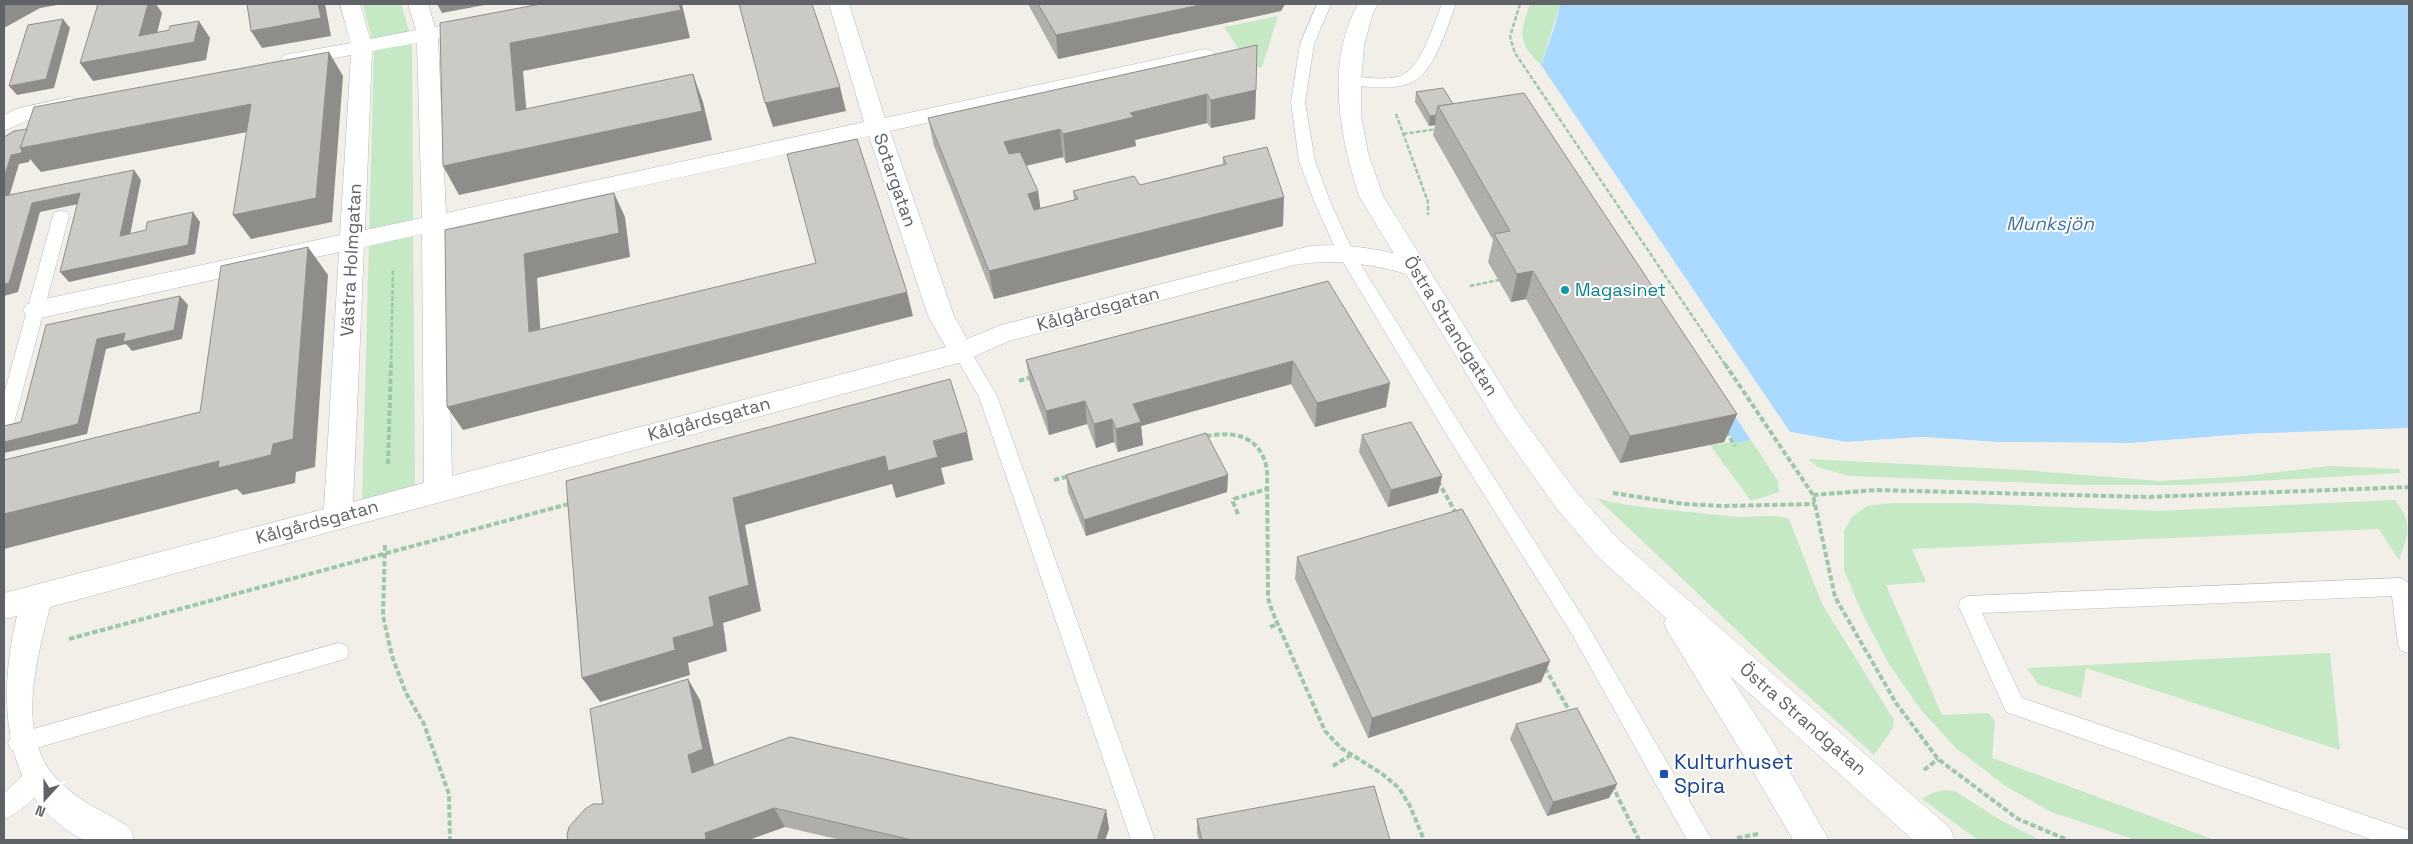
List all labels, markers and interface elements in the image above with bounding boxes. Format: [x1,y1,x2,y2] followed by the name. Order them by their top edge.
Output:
[869,130,922,230] street label: Sotargatan
[335,183,366,337] street label: Västra Holmgatan
[2006,211,2094,236] water label: Munksjön
[1399,251,1504,400] street label: Östra Strandgatan
[1575,278,1666,301] place label: Magasinet
[1034,281,1162,336] street label: Kålgårdsgatan
[1559,284,1571,296] marker: Magasinet
[645,391,773,446] street label: Kålgårdsgatan
[253,494,381,549] street label: Kålgårdsgatan
[1735,657,1872,780] street label: Östra Strandgatan
[1674,748,1793,799] place label: Kulturhuset Spira
[1658,768,1670,780] marker: Kulturhuset Spira
[20,774,70,824] north arrow
[33,801,48,821] text: N

